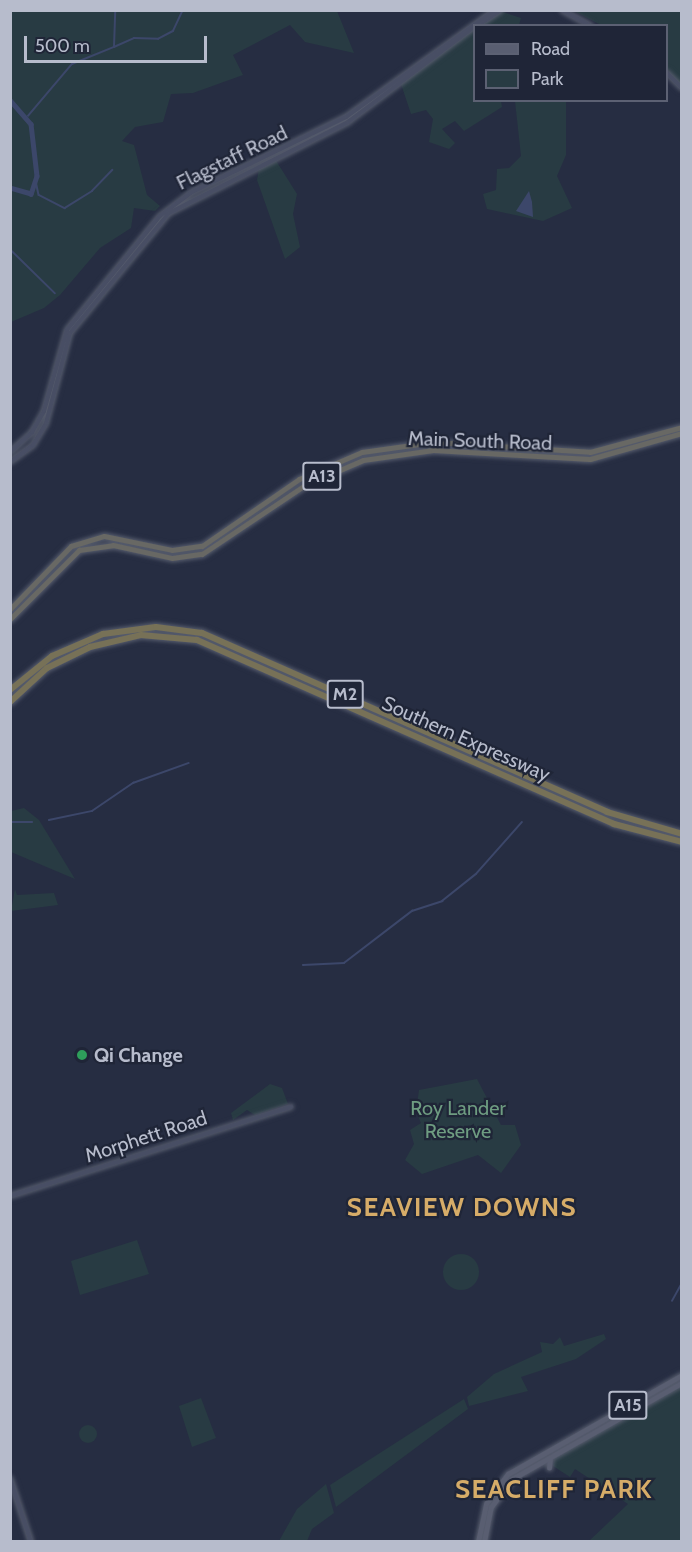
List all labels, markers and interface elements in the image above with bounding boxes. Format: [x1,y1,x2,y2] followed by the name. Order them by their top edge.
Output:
[27,24,210,62] scale bar
[473,24,668,102] legend
[35,35,90,57] text: 500 m
[531,38,570,60] text: Road
[531,68,563,90] text: Park
[173,121,291,195] street label: Flagstaff Road
[407,426,553,456] street label: Main South Road
[301,461,343,491] road number: A13
[326,679,364,709] road number: M2
[378,691,554,787] street label: Southern Expressway
[94,1043,183,1067] place label: Qi Change
[75,1048,89,1062] marker: Qi Change
[410,1097,506,1144] park label: Roy Lander Reserve
[82,1106,210,1168] street label: Morphett Road
[347,1192,577,1224] district label: SEAVIEW DOWNS
[607,1390,649,1420] road number: A15
[455,1474,653,1506] district label: SEACLIFF PARK

